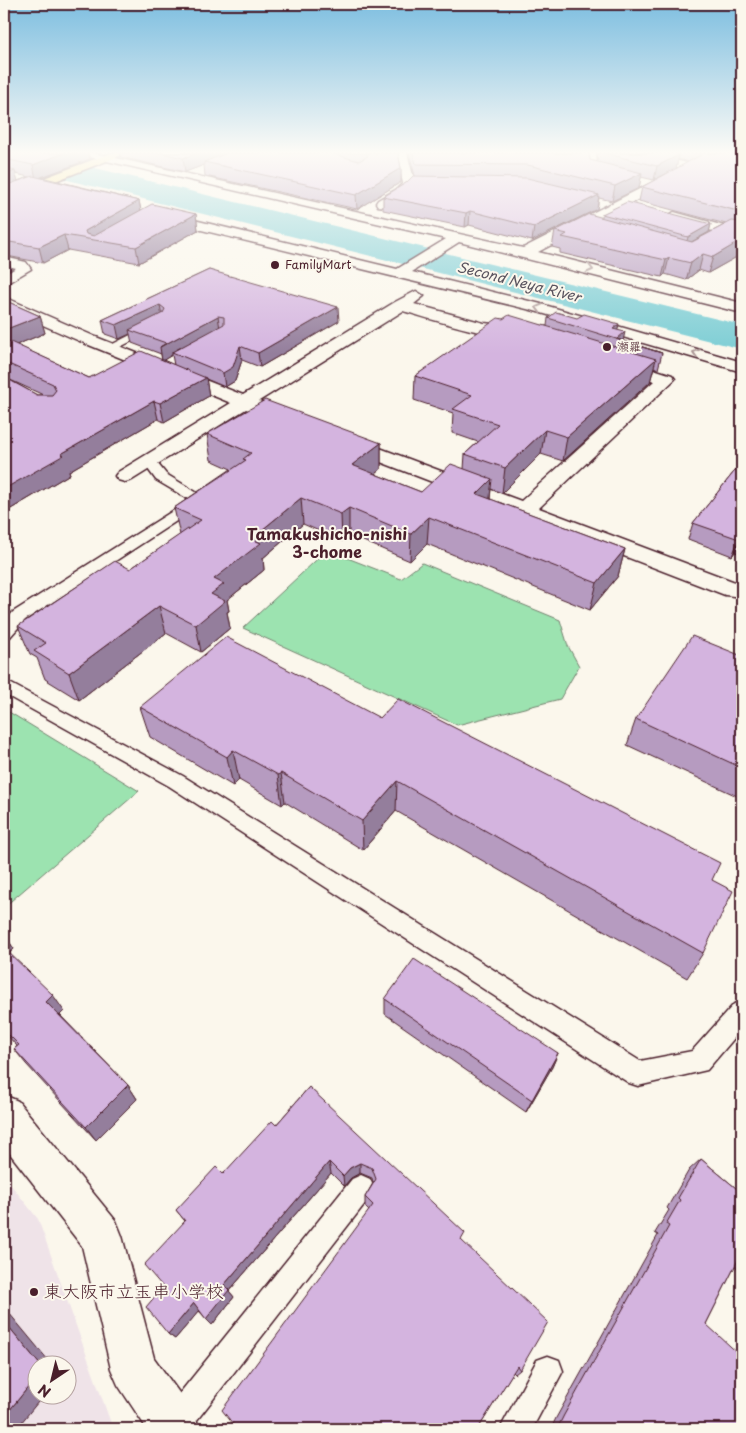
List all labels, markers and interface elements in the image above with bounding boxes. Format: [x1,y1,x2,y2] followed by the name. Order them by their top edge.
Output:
[285,255,351,273] place label: FamilyMart
[455,256,585,307] water label: Second Neya River
[269,259,281,271] marker: FamilyMart
[586,263,595,274] one-way arrow
[535,303,544,314] one-way arrow
[617,337,641,355] place label: 瀬羅
[601,341,613,353] marker: 瀬羅
[692,348,700,358] one-way arrow
[247,521,407,563] district label: Tamakushicho-nishi 3-chome
[44,1277,224,1304] place label: 東大阪市立玉串小学校
[28,1286,40,1298] marker: 東大阪市立玉串小学校
[28,1356,78,1406] north arrow
[34,1379,55,1403] text: N

